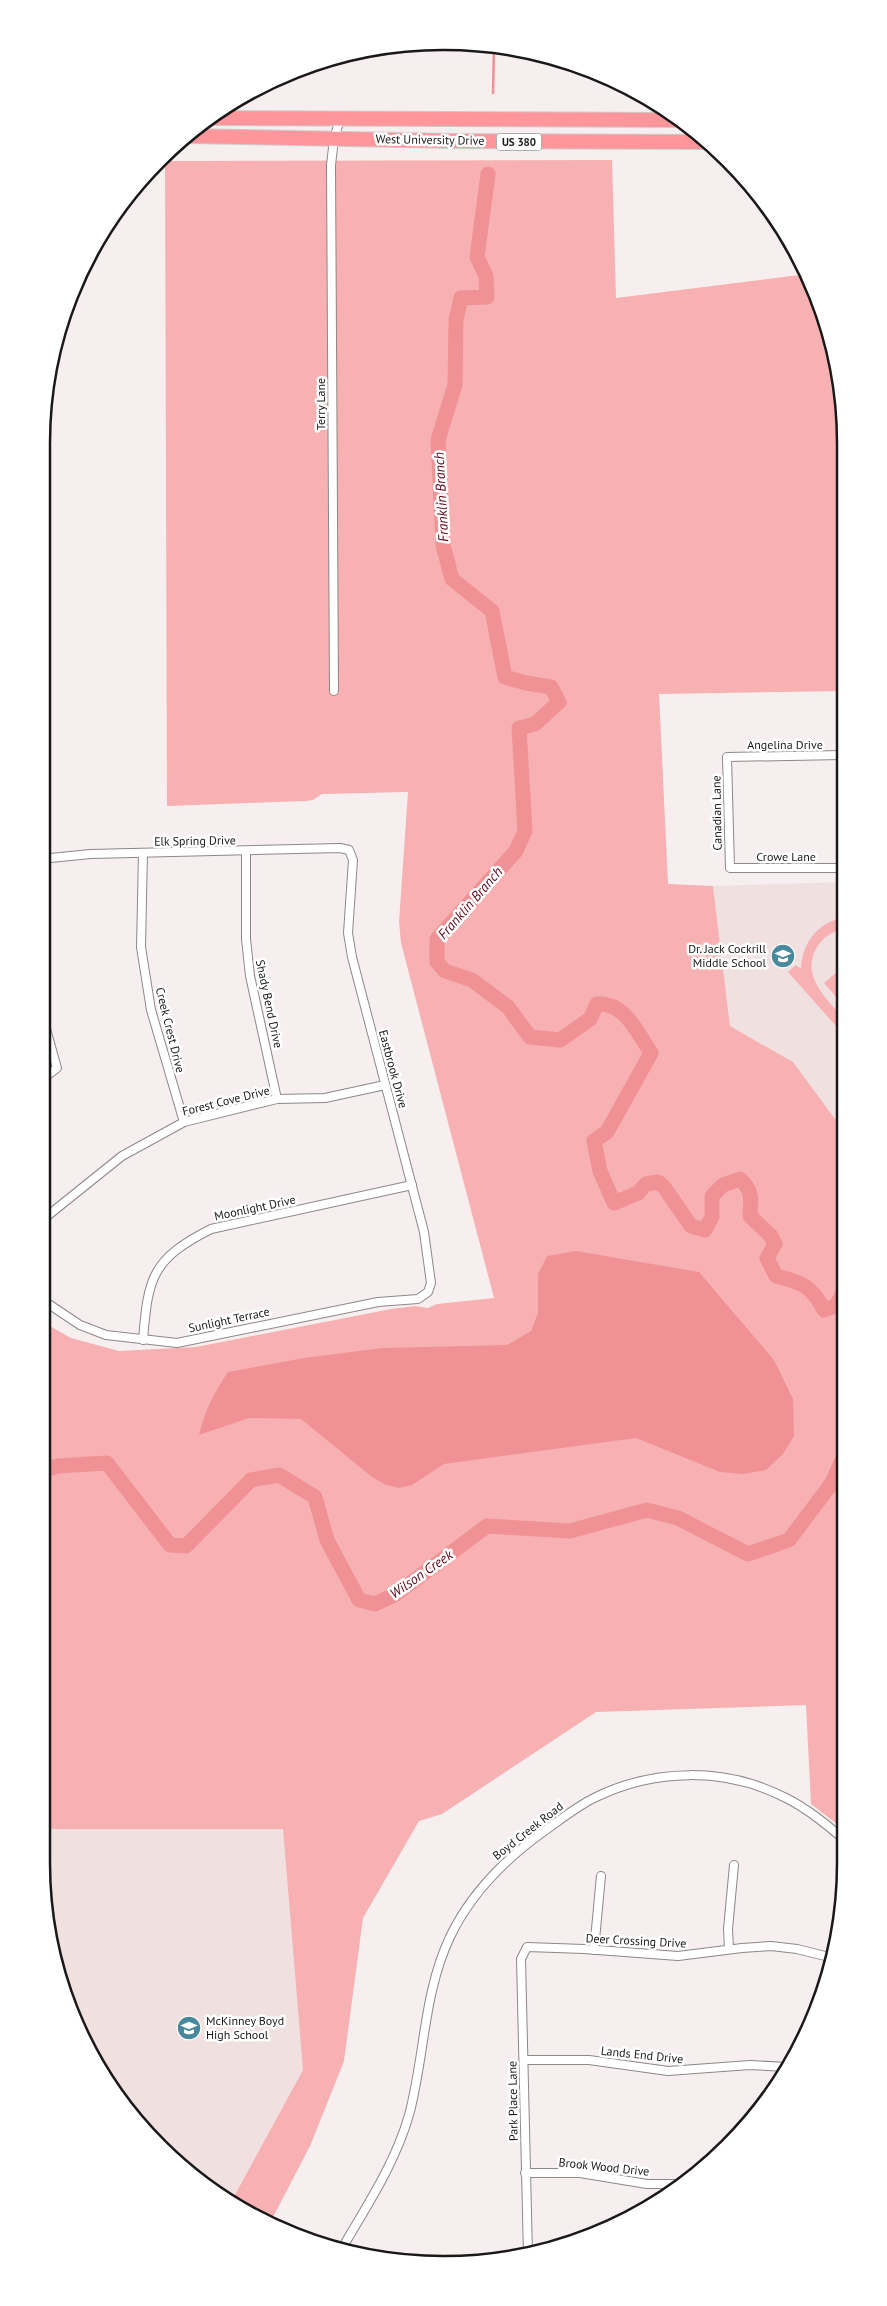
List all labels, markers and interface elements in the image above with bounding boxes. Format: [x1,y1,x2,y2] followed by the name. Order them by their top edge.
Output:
[375,131,485,148] street label: West University Drive
[496,134,542,150] road number: US 380
[313,378,328,430] street label: Terry Lane
[430,452,452,542] water label: Franklin Branch
[747,737,823,752] street label: Angelina Drive
[708,775,725,851] street label: Canadian Lane
[154,832,236,849] street label: Elk Spring Drive
[756,849,816,864] street label: Crowe Lane
[434,863,506,943] water label: Franklin Branch
[688,941,766,970] place label: Dr. Jack Cockrill Middle School
[770,943,796,969] school or university icon: Dr. Jack Cockrill Middle School
[253,958,286,1049] street label: Shady Bend Drive
[153,986,188,1074] street label: Creek Crest Drive
[376,1028,411,1110] street label: Eastbrook Drive
[181,1082,271,1119] street label: Forest Cove Drive
[213,1192,297,1223] street label: Moonlight Drive
[187,1304,271,1335] street label: Sunlight Terrace
[386,1545,457,1602] water label: Wilson Creek
[489,1798,566,1863] street label: Boyd Creek Road
[585,1930,687,1951] street label: Deer Crossing Drive
[206,2013,284,2042] place label: McKinney Boyd High School
[176,2015,202,2041] school or university icon: McKinney Boyd High School
[600,2043,684,2066] street label: Lands End Drive
[504,2061,521,2141] street label: Park Place Lane
[558,2154,650,2179] street label: Brook Wood Drive

